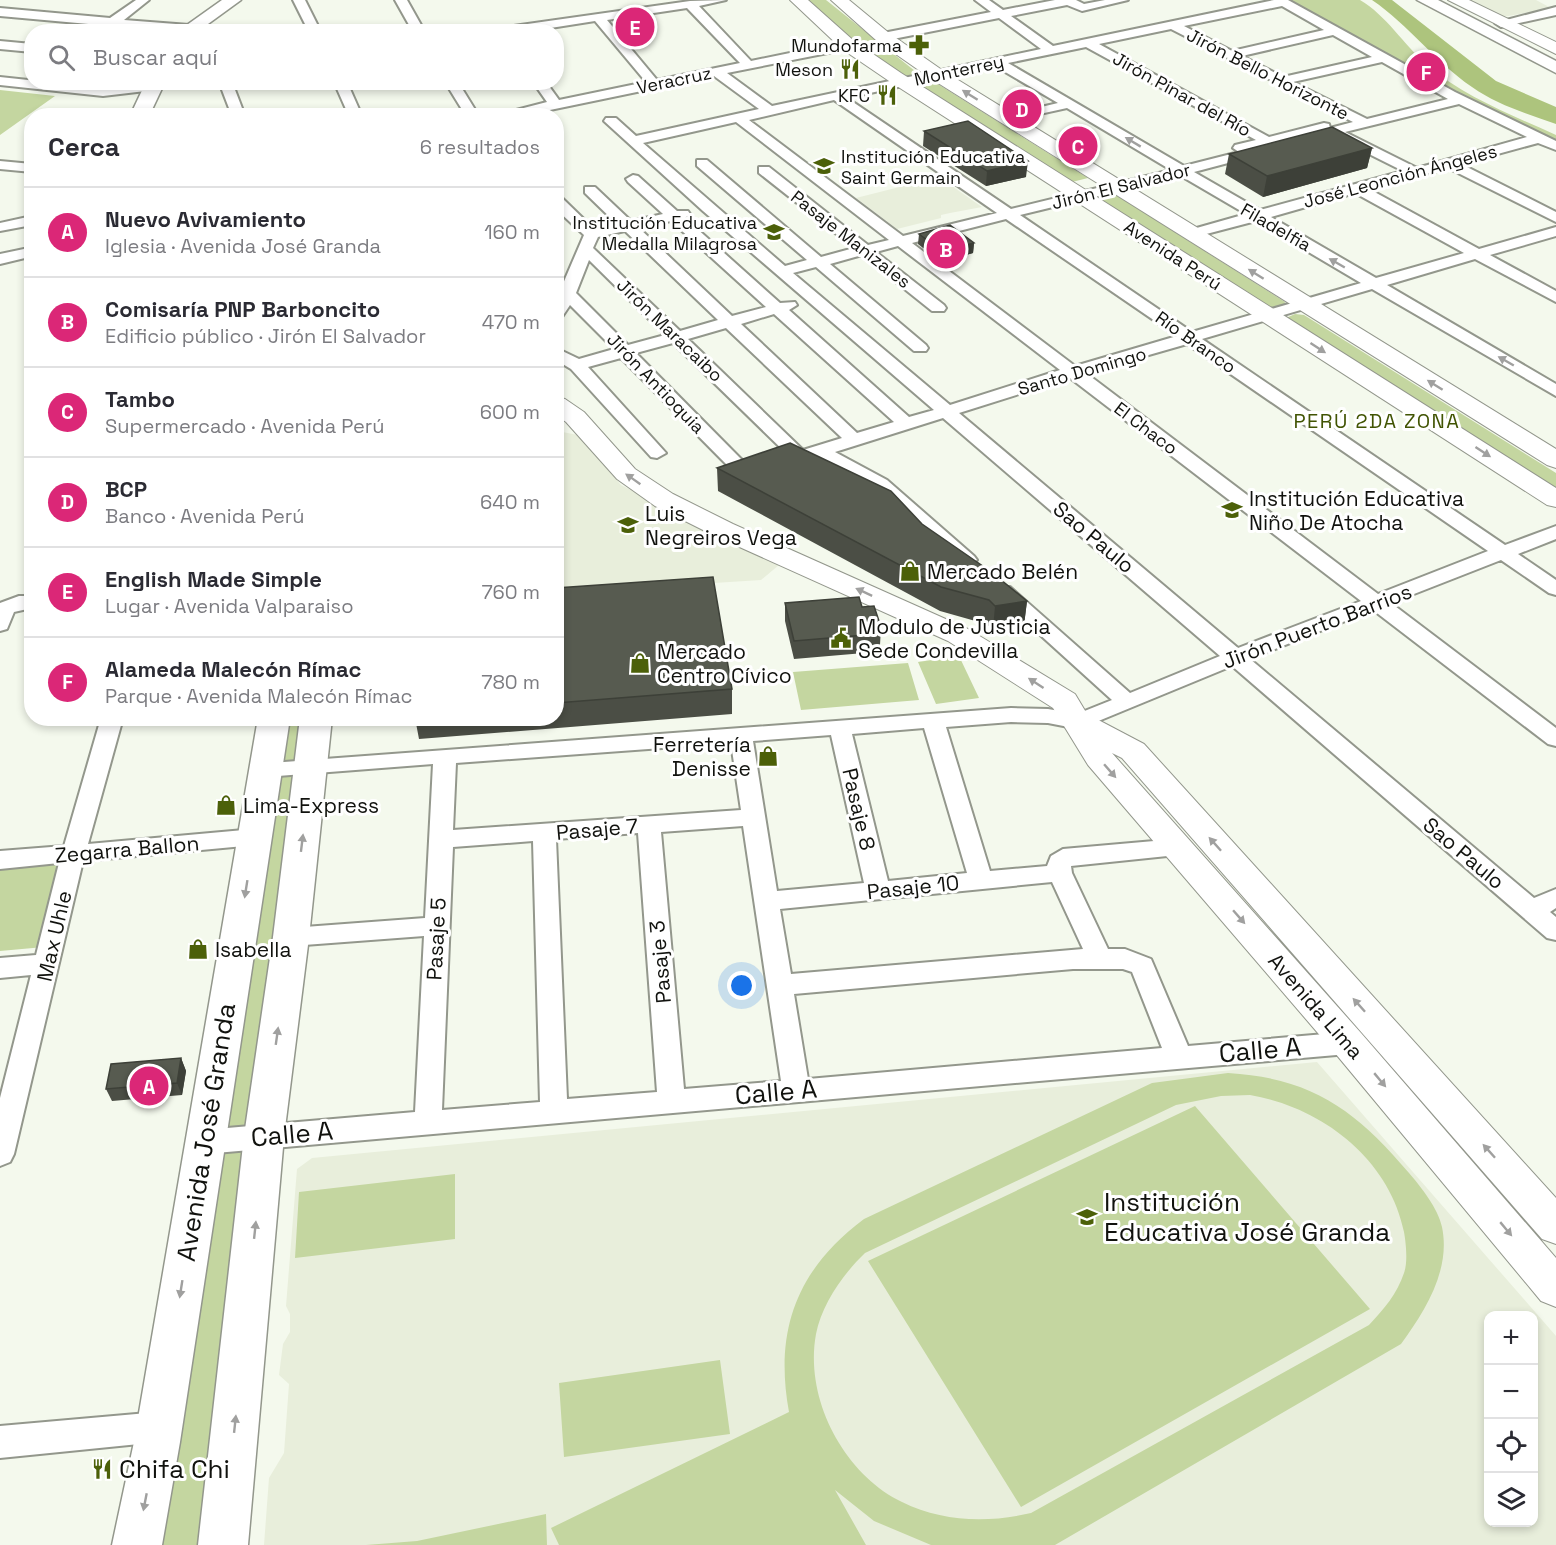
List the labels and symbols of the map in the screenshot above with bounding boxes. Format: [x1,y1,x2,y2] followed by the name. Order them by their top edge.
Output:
[616,4,654,50] pin: E
[1183,23,1353,125] street label: Jirón Bello Horizonte
[907,33,931,57] pharmacy icon: Mundofarma
[791,34,902,57] place label: Mundofarma
[1109,46,1255,142] street label: Jirón Pinar del Río
[912,49,1006,91] street label: Monterrey
[1406,50,1446,94] pin: F
[838,57,862,81] restaurant icon: Meson
[775,58,833,81] place label: Meson
[635,61,713,99] street label: Veracruz
[875,83,899,107] restaurant icon: KFC
[838,84,870,107] place label: KFC
[1002,86,1042,132] pin: D
[962,89,978,100] one-way arrow
[1058,124,1098,168] pin: C
[1125,137,1141,148] one-way arrow
[1301,139,1499,213] street label: José Leonción Ángeles
[841,145,1025,189] place label: Institución Educativa Saint Germain
[812,154,836,178] school or university icon: Institución Educativa Saint Germain
[1049,158,1193,214] street label: Jirón El Salvador
[786,185,916,293] street label: Pasaje Manizales
[1237,198,1315,256] street label: Filadelfia
[573,211,757,255] place label: Institución Educativa Medalla Milagrosa
[1120,215,1226,295] street label: Avenida Perú
[762,220,786,244] school or university icon: Institución Educativa Medalla Milagrosa
[926,226,966,272] pin: B
[1329,257,1345,268] one-way arrow
[1248,269,1264,280] one-way arrow
[612,273,728,387] street label: Jirón Maracaibo
[1151,306,1241,378] street label: Río Branco
[602,328,710,438] street label: Jirón Antioquia
[1015,342,1149,400] street label: Santo Domingo
[1310,342,1326,353] one-way arrow
[1498,356,1514,367] one-way arrow
[1427,380,1443,391] one-way arrow
[1110,397,1182,459] street label: El Chaco
[1294,408,1460,434] district label: PERÚ 2DA ZONA
[1474,447,1491,458] one-way arrow
[625,473,641,485] one-way arrow
[1249,485,1464,536] place label: Institución Educativa Niño De Atocha
[1048,495,1140,579] street label: Sao Paulo
[1220,498,1244,522] school or university icon: Institución Educativa Niño De Atocha
[645,500,797,551] place label: Luis Negreiros Vega
[616,513,640,537] school or university icon: Luis Negreiros Vega
[927,558,1078,585] place label: Mercado Belén
[898,559,922,583] shop icon: Mercado Belén
[1218,577,1416,675] street label: Jirón Puerto Barrios
[856,587,873,596] one-way arrow
[858,613,1051,664] place label: Modulo de Justicia Sede Condevilla
[829,626,853,650] public building icon: Modulo de Justicia Sede Condevilla
[657,638,792,689] place label: Mercado Centro Cívico
[628,651,652,675] shop icon: Mercado Centro Cívico
[1028,678,1044,689] one-way arrow
[653,731,751,782] place label: Ferretería Denisse
[756,744,780,768] shop icon: Ferretería Denisse
[1103,763,1116,778] one-way arrow
[836,765,882,853] street label: Pasaje 8
[243,792,379,819] place label: Lima-Express
[214,793,238,817] shop icon: Lima-Express
[1418,811,1510,895] street label: Sao Paulo
[555,812,639,846] street label: Pasaje 7
[54,829,200,869] street label: Zegarra Ballon
[297,833,307,852] one-way arrow
[1209,836,1222,852] one-way arrow
[865,869,961,905] street label: Pasaje 10
[242,880,251,899] one-way arrow
[30,888,78,984] street label: Max Uhle
[420,897,452,981] street label: Pasaje 5
[1232,909,1245,925] one-way arrow
[643,919,677,1005] street label: Pasaje 3
[215,936,292,963] place label: Isabella
[186,937,210,961] shop icon: Isabella
[1263,947,1369,1065] street label: Avenida Lima
[727,971,756,1000] your location
[1353,998,1366,1013] one-way arrow
[169,1000,243,1264] street label: Avenida José Granda
[273,1027,282,1046] one-way arrow
[1217,1029,1303,1071] street label: Calle A
[130,1064,168,1108] pin: A
[733,1071,819,1113] street label: Calle A
[1373,1072,1386,1087] one-way arrow
[249,1113,335,1155] street label: Calle A
[1483,1144,1496,1159] one-way arrow
[1104,1185,1390,1249] place label: Institución Educativa José Granda
[1075,1205,1099,1229] school or university icon: Institución Educativa José Granda
[250,1221,259,1240] one-way arrow
[1499,1221,1512,1236] one-way arrow
[176,1279,185,1298] one-way arrow
[230,1415,240,1434] one-way arrow
[119,1452,230,1486] place label: Chifa Chi
[90,1457,114,1481] restaurant icon: Chifa Chi
[140,1492,149,1511] one-way arrow

